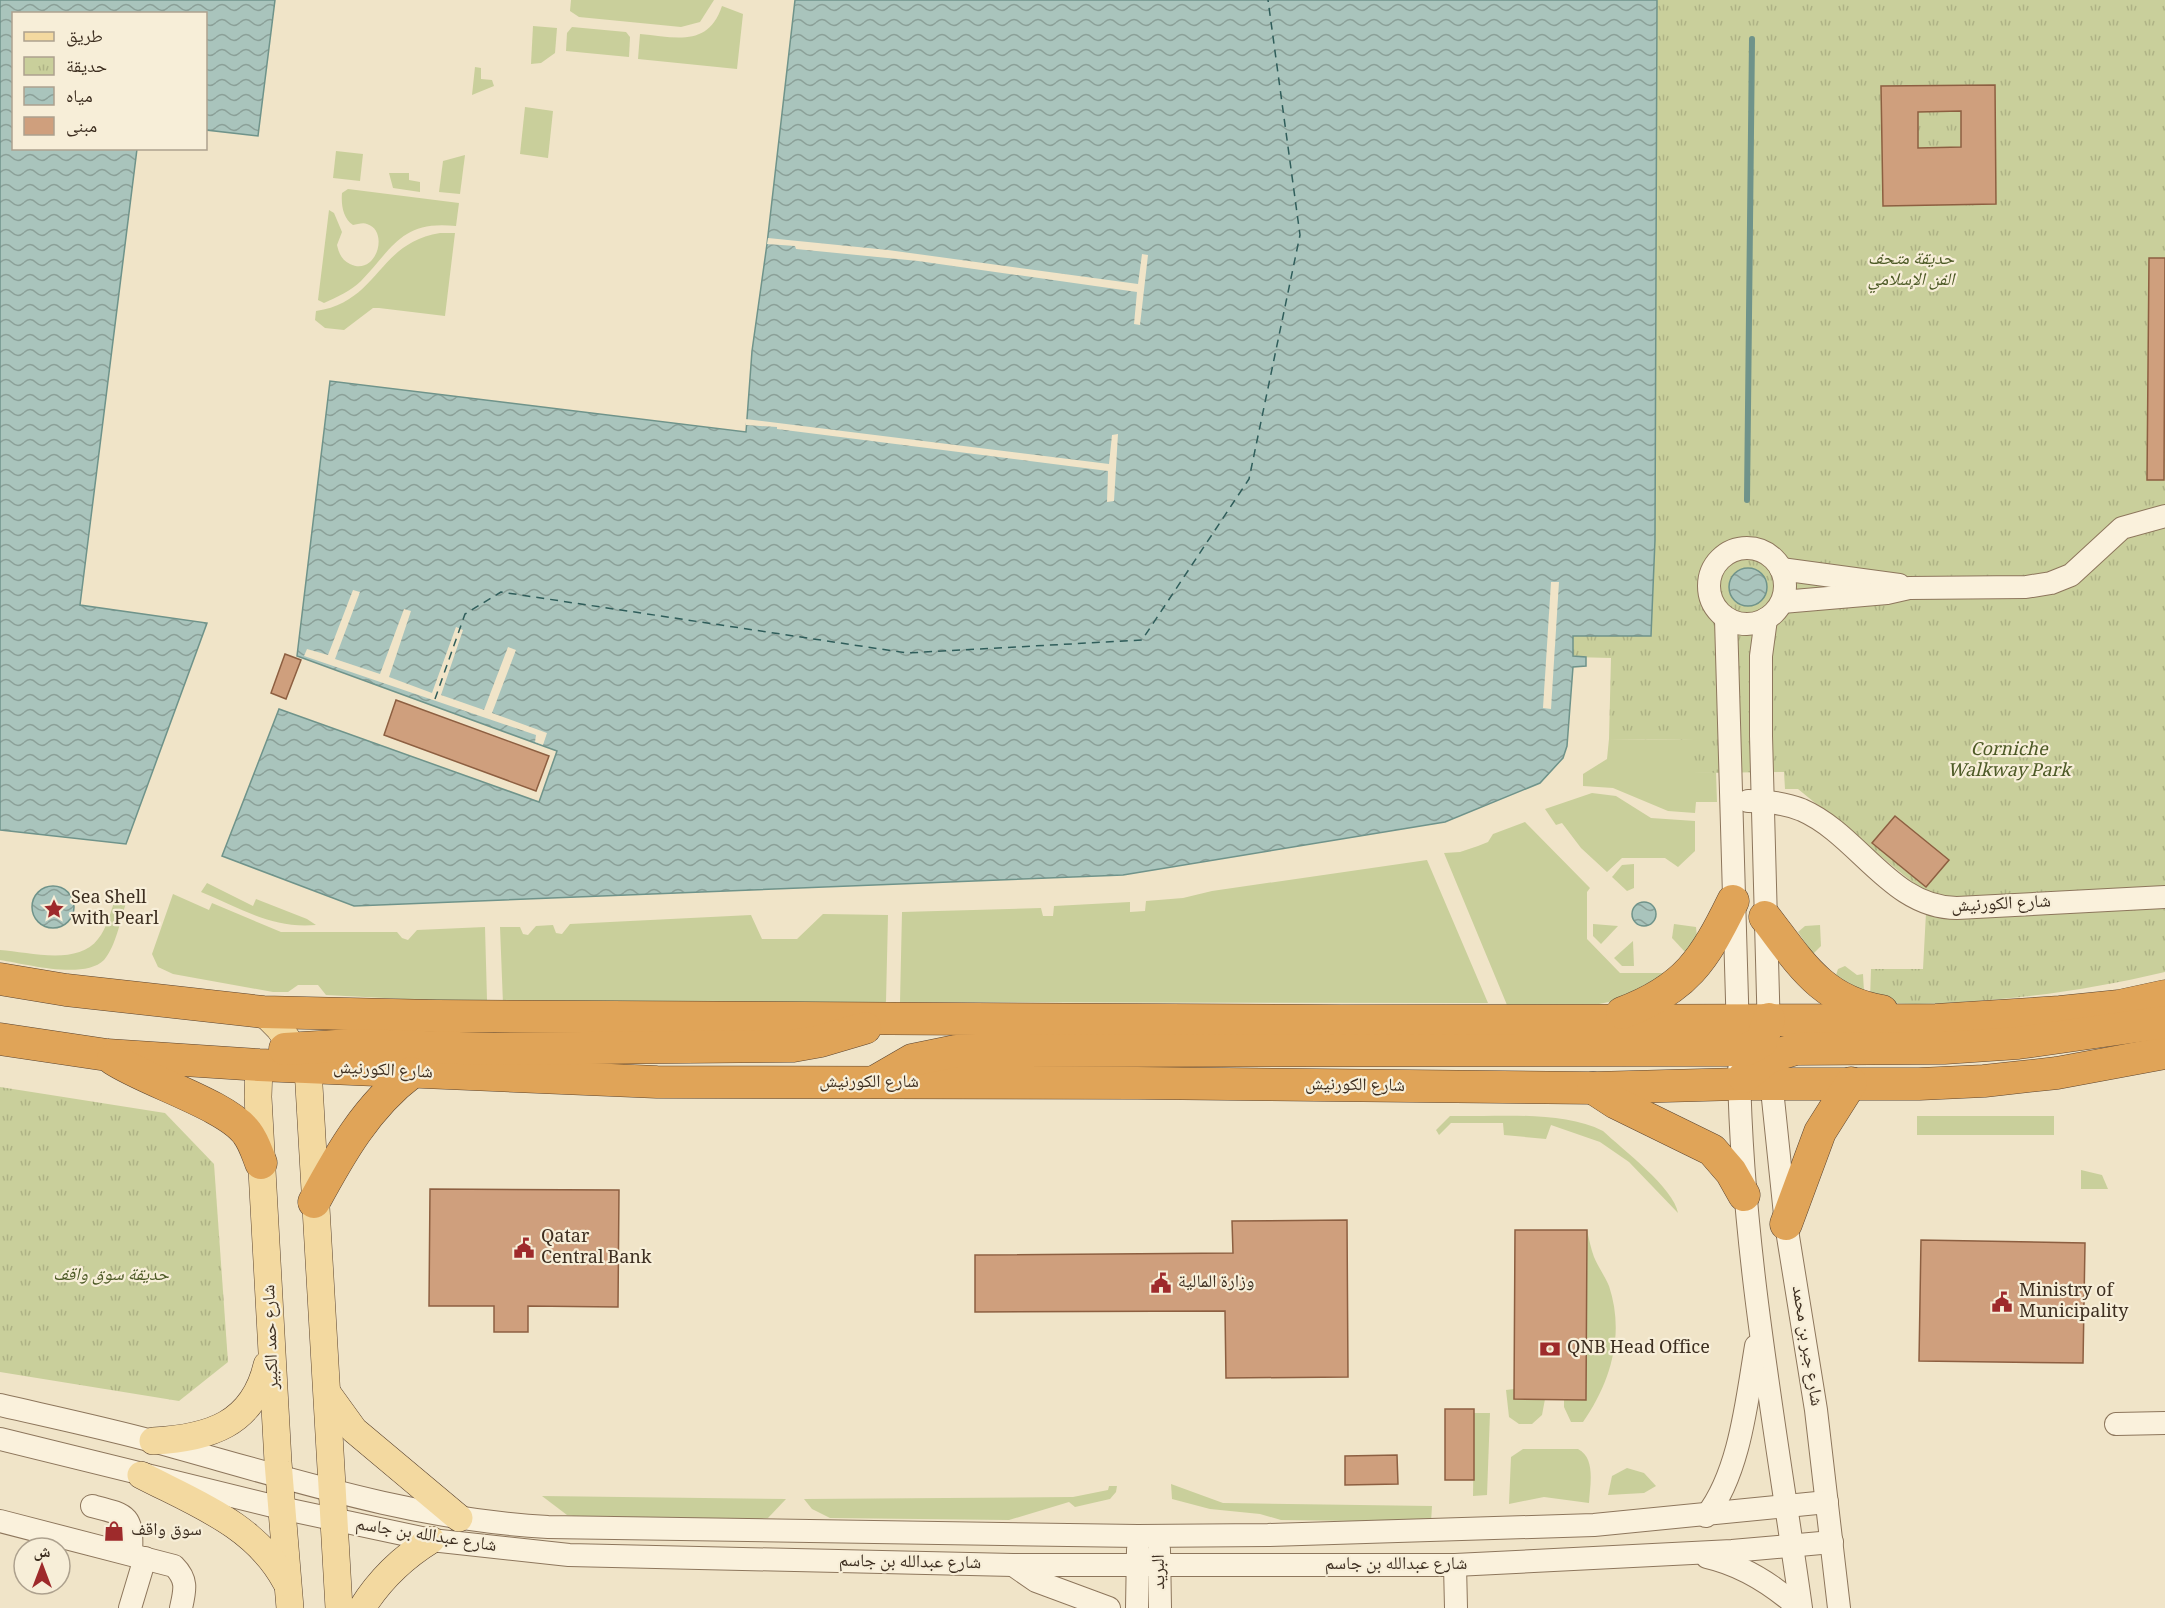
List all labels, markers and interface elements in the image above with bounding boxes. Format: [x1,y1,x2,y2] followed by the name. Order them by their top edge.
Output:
[12,12,207,150] legend
[66,23,103,53] text: طريق
[66,53,107,83] text: حديقة
[66,83,93,113] text: مياه
[66,113,97,143] text: مبنى
[1868,245,1956,296] park label: حديقة متحف الفن الإسلامي
[1947,736,2073,787] park label: Corniche Walkway Park
[71,884,159,935] place label: Sea Shell with Pearl
[1950,887,2052,923] street label: شارع الكورنيش
[42,897,66,921] place icon: Sea Shell with Pearl
[332,1053,434,1089] street label: شارع الكورنيش
[819,1068,919,1098] street label: شارع الكورنيش
[1305,1070,1405,1102] street label: شارع الكورنيش
[541,1223,652,1274] place label: Qatar Central Bank
[512,1236,536,1260] public building icon: Qatar Central Bank
[53,1261,170,1291] park label: حديقة سوق واقف
[1178,1268,1254,1298] place label: وزارة المالية
[1149,1271,1173,1295] public building icon: وزارة المالية
[2019,1277,2129,1328] place label: Ministry of Municipality
[255,1284,289,1391] street label: شارع حمد الكبير
[1782,1284,1830,1408] street label: شارع جبر بن محمد
[1990,1290,2014,1314] public building icon: Ministry of Municipality
[1567,1334,1710,1364] place label: QNB Head Office
[1538,1337,1562,1361] bank icon: QNB Head Office
[353,1510,499,1562] street label: شارع عبدالله بن جاسم
[131,1516,202,1546] place label: سوق واقف
[102,1519,126,1543] shop icon: سوق واقف
[12,1536,72,1596] north arrow
[34,1540,51,1567] text: ش
[838,1547,982,1579] street label: شارع عبدالله بن جاسم
[1325,1550,1467,1580] street label: شارع عبدالله بن جاسم
[1145,1554,1175,1590] street label: البريد

